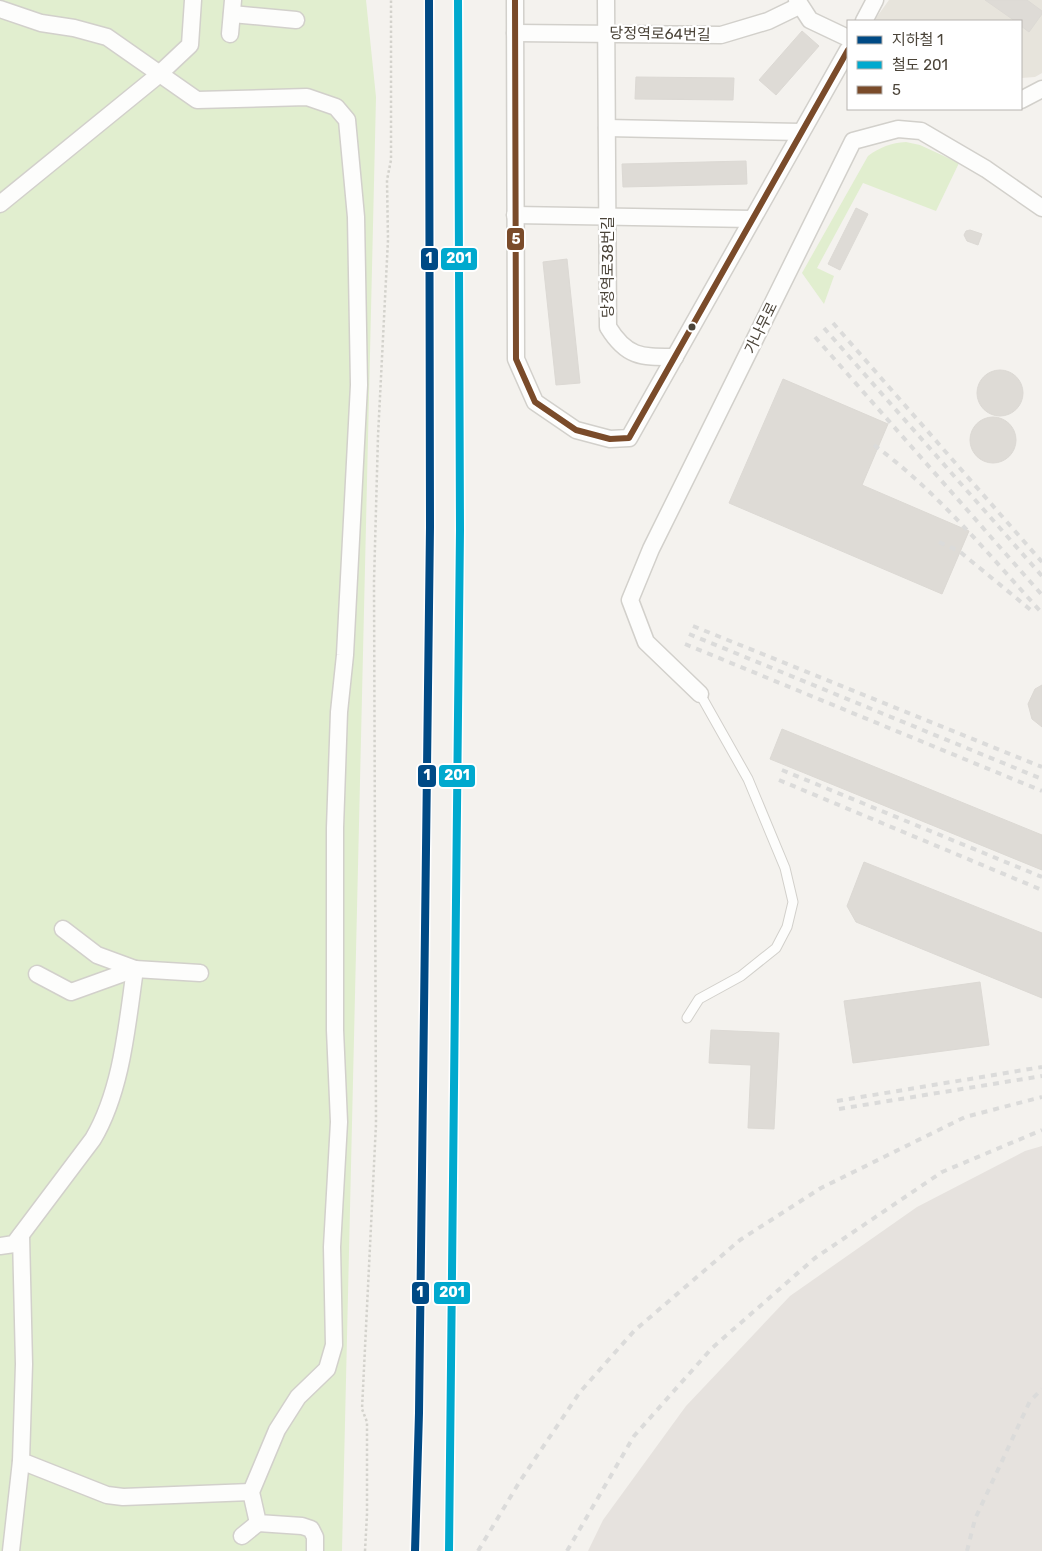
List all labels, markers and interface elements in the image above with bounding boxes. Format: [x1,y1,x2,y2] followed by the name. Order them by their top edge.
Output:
[847,20,1022,110] legend
[609,24,711,44] street label: 당정역로64번길
[892,31,944,49] text: 지하철 1
[892,56,948,74] text: 철도 201
[892,81,901,99] text: 5
[599,216,617,318] street label: 당정역로38번길
[506,227,525,251] line badge: 5
[511,231,521,248] text: 5
[420,247,439,271] line badge: 1
[440,247,478,271] line badge: 201
[426,250,433,267] text: 1
[446,250,472,267] text: 201
[741,299,781,357] street label: 가나무로
[687,322,697,332] unlabelled marker
[417,764,437,788] line badge: 1
[438,764,476,788] line badge: 201
[424,767,431,784] text: 1
[444,767,470,784] text: 201
[411,1281,430,1305] line badge: 1
[433,1281,471,1305] line badge: 201
[417,1284,424,1301] text: 1
[439,1284,465,1301] text: 201

